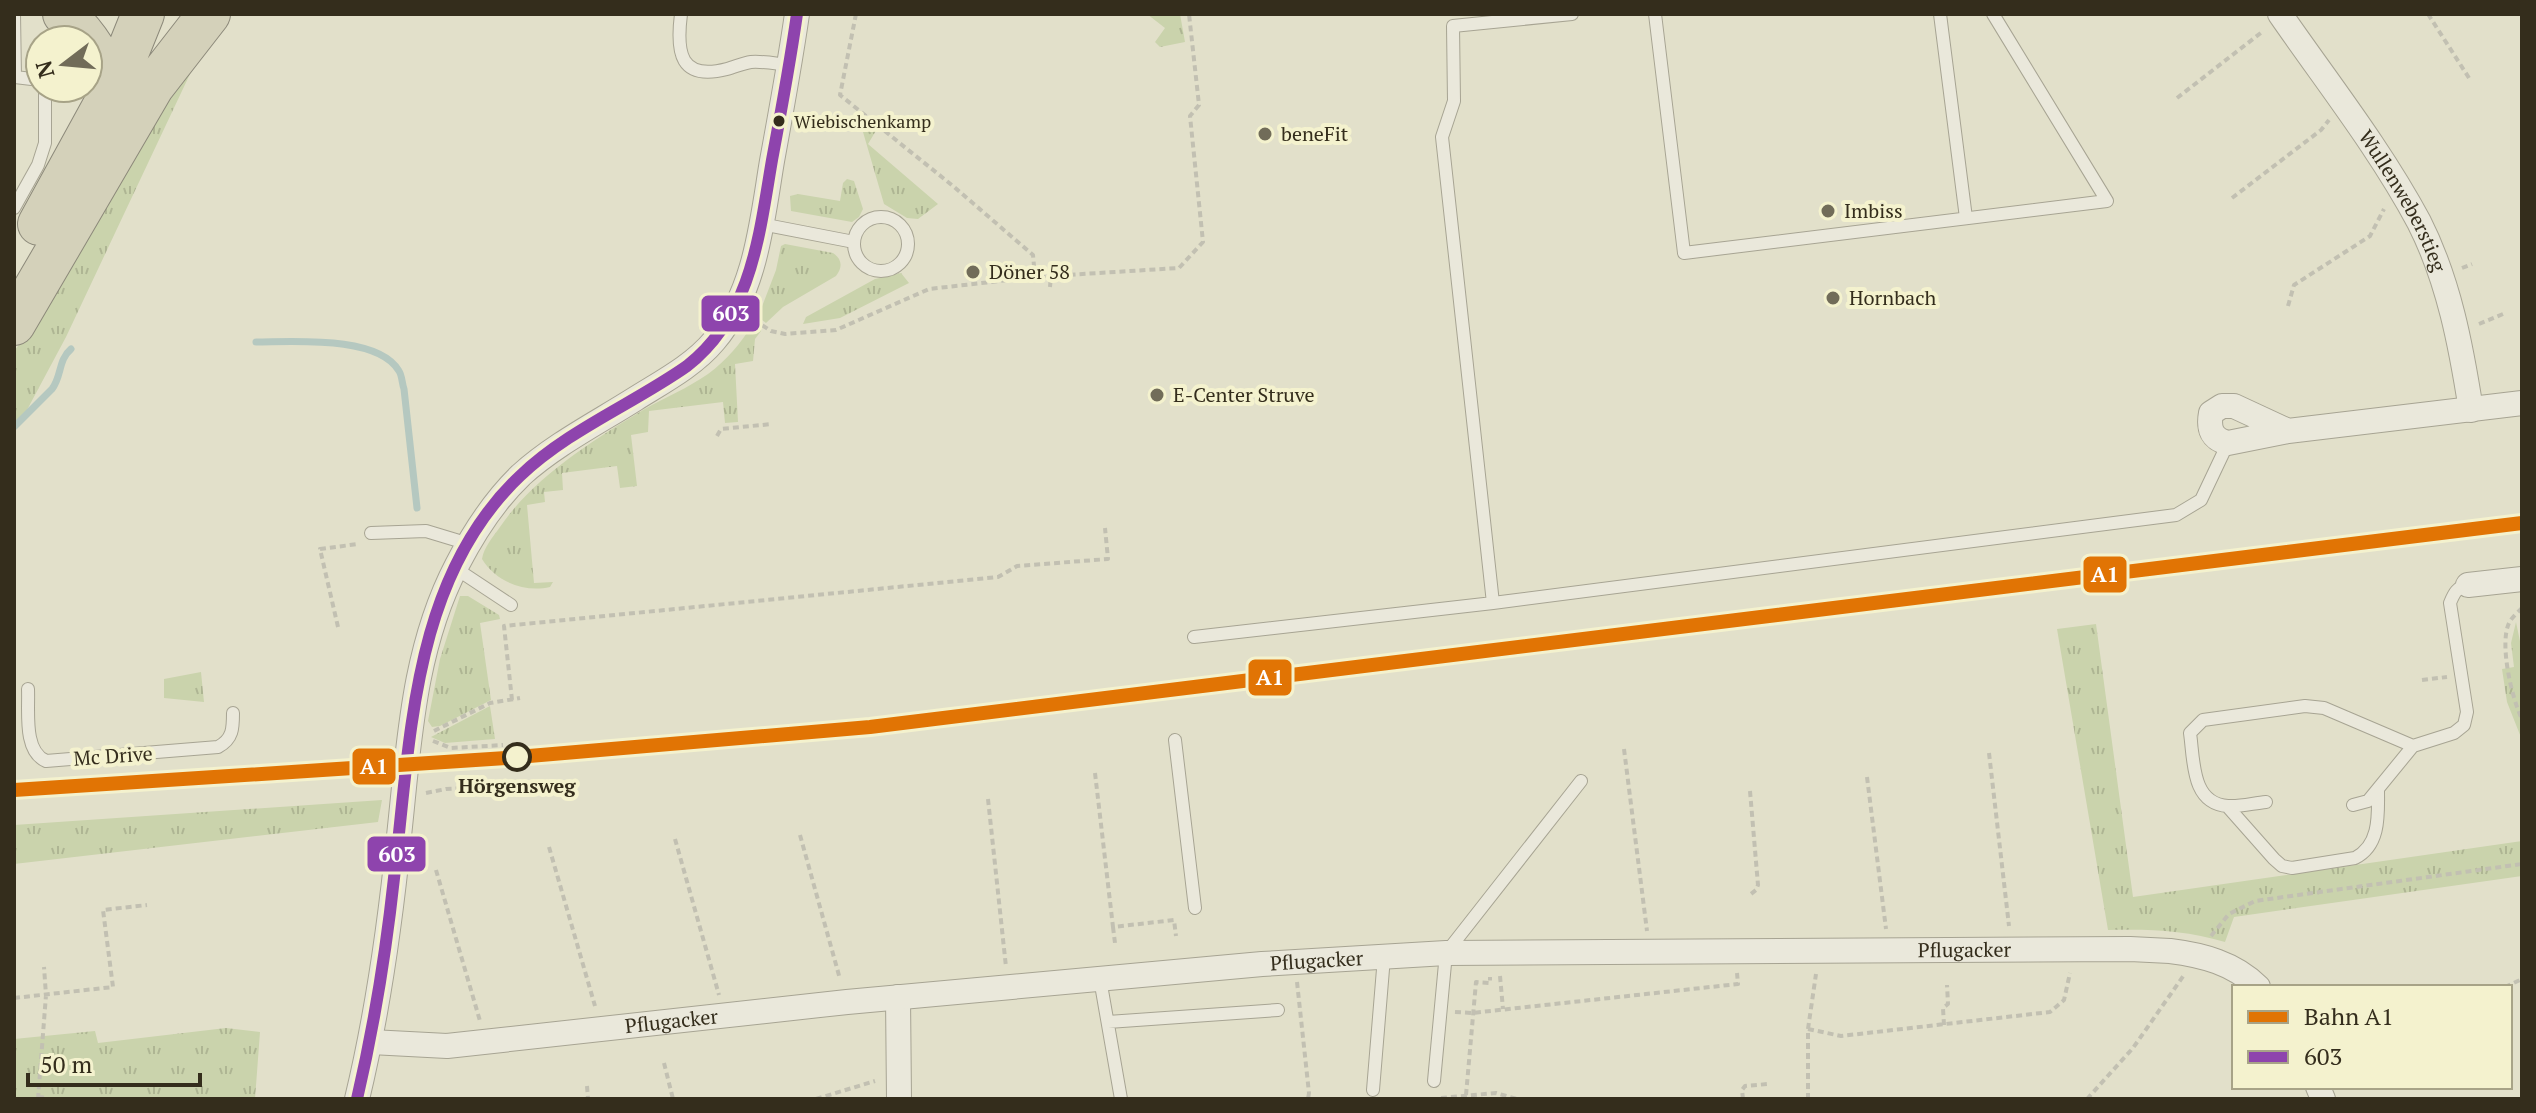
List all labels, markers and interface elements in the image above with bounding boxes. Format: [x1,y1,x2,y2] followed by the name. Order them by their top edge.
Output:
[24,24,104,104] north arrow
[28,57,61,82] text: N
[794,109,931,133] place label: Wiebischenkamp
[771,113,787,129] marker: Wiebischenkamp
[1281,120,1349,147] place label: beneFit
[2353,124,2453,276] street label: Wullenweberstieg
[1256,125,1274,143] marker: beneFit
[1844,197,1903,224] place label: Imbiss
[1819,202,1837,220] marker: Imbiss
[989,258,1070,285] place label: Döner 58
[964,263,982,281] marker: Döner 58
[1849,284,1936,311] place label: Hornbach
[1824,289,1842,307] marker: Hornbach
[700,294,761,333] line badge: 603
[712,298,750,327] text: 603
[1173,381,1315,408] place label: E-Center Struve
[1148,386,1166,404] marker: E-Center Struve
[2082,555,2128,594] line badge: A1
[2091,559,2119,588] text: A1
[1247,658,1293,697] line badge: A1
[1256,662,1284,691] text: A1
[73,739,153,772] street label: Mc Drive
[503,743,531,771] marker: Hörgensweg
[351,747,397,786] line badge: A1
[360,751,388,780] text: A1
[458,772,576,799] place label: Hörgensweg
[366,835,427,873] line badge: 603
[378,839,416,868] text: 603
[1918,936,2012,963] street label: Pflugacker
[1269,944,1364,976] street label: Pflugacker
[2232,985,2512,1089] legend
[2304,1000,2394,1032] text: Bahn A1
[624,1002,720,1039] street label: Pflugacker
[28,1037,200,1087] scale bar
[2304,1040,2342,1072] text: 603
[40,1048,92,1080] text: 50 m

